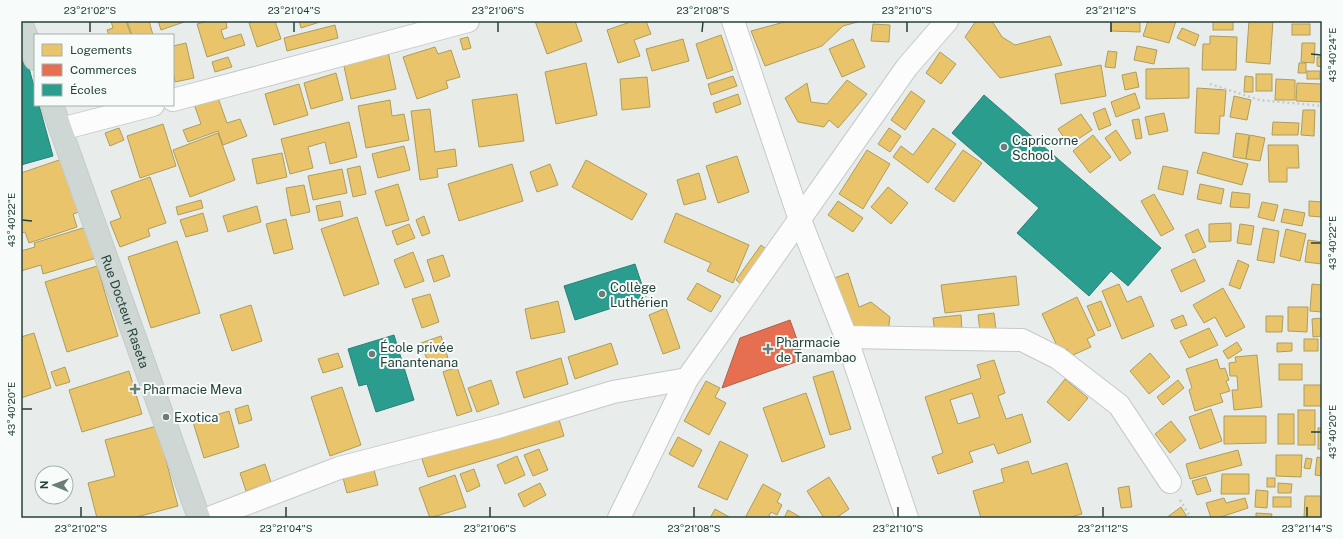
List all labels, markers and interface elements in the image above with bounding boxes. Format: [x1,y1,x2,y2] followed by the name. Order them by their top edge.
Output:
[64,4,117,16] text: 23°21'02"S
[268,4,321,16] text: 23°21'04"S
[472,4,525,16] text: 23°21'06"S
[677,4,730,16] text: 23°21'08"S
[882,4,933,16] text: 23°21'10"S
[1086,4,1136,16] text: 23°21'12"S
[1326,28,1338,82] text: 43°40'24"E
[34,34,174,106] legend
[70,43,132,57] text: Logements
[70,63,137,77] text: Commerces
[70,83,107,97] text: Écoles
[1012,133,1078,163] place label: Capricorne School
[999,142,1009,152] marker: Capricorne School
[5,193,17,247] text: 43°40'22"E
[1326,216,1338,270] text: 43°40'22"E
[98,252,153,370] street label: Rue Docteur Raseta
[610,280,668,310] place label: Collège Luthérien
[597,289,607,299] marker: Collège Luthérien
[776,335,856,365] place label: Pharmacie de Tanambao
[380,339,458,370] place label: École privée Fanantenana
[763,344,773,354] marker: Pharmacie de Tanambao
[367,349,377,359] marker: École privée Fanantenana
[5,382,17,436] text: 43°40'20"E
[143,382,242,397] place label: Pharmacie Meva
[130,384,140,394] marker: Pharmacie Meva
[1326,405,1338,459] text: 43°40'20"E
[174,410,219,425] place label: Exotica
[161,412,171,422] marker: Exotica
[34,465,74,505] north arrow
[38,480,50,489] text: N
[55,522,108,534] text: 23°21'02"S
[260,522,313,534] text: 23°21'04"S
[464,522,517,534] text: 23°21'06"S
[668,522,721,534] text: 23°21'08"S
[873,522,924,534] text: 23°21'10"S
[1078,522,1128,534] text: 23°21'12"S
[1282,522,1333,534] text: 23°21'14"S

